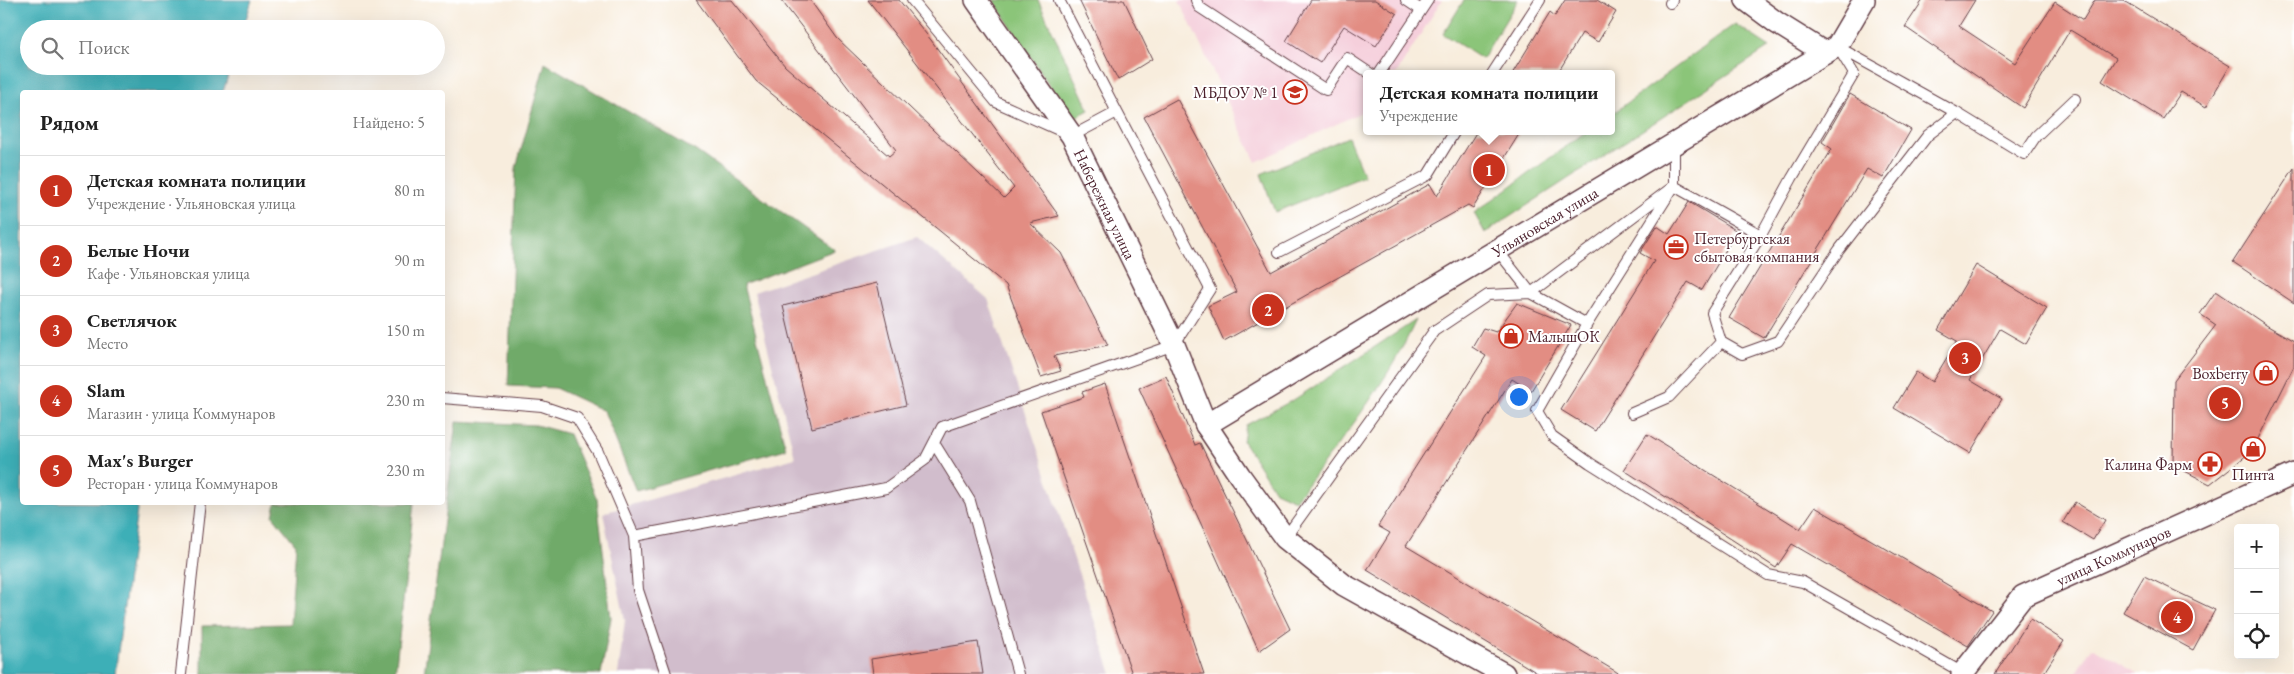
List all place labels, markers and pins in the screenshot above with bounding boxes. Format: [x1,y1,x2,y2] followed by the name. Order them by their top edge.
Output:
[1282,79,1308,105] school or university icon: МБДОУ № 1
[1193,82,1278,103] place label: МБДОУ № 1
[1473,151,1505,189] pin: 1
[1694,228,1819,267] place label: Петербургская сбытовая компания
[1663,234,1689,260] office icon: Петербургская сбытовая компания
[1252,291,1284,329] pin: 2
[1498,323,1524,349] shop icon: МалышОК
[1528,326,1600,347] place label: МалышОК
[1949,339,1981,377] pin: 3
[2253,360,2279,386] shop icon: Boxberry
[2192,363,2249,384] place label: Boxberry
[2209,384,2241,422] pin: 5
[2240,436,2266,462] shop icon: Пинта
[2197,451,2223,477] pharmacy icon: Калина Фарм
[2104,454,2192,475] place label: Калина Фарм
[2232,464,2275,485] place label: Пинта
[2161,598,2193,636] pin: 4

